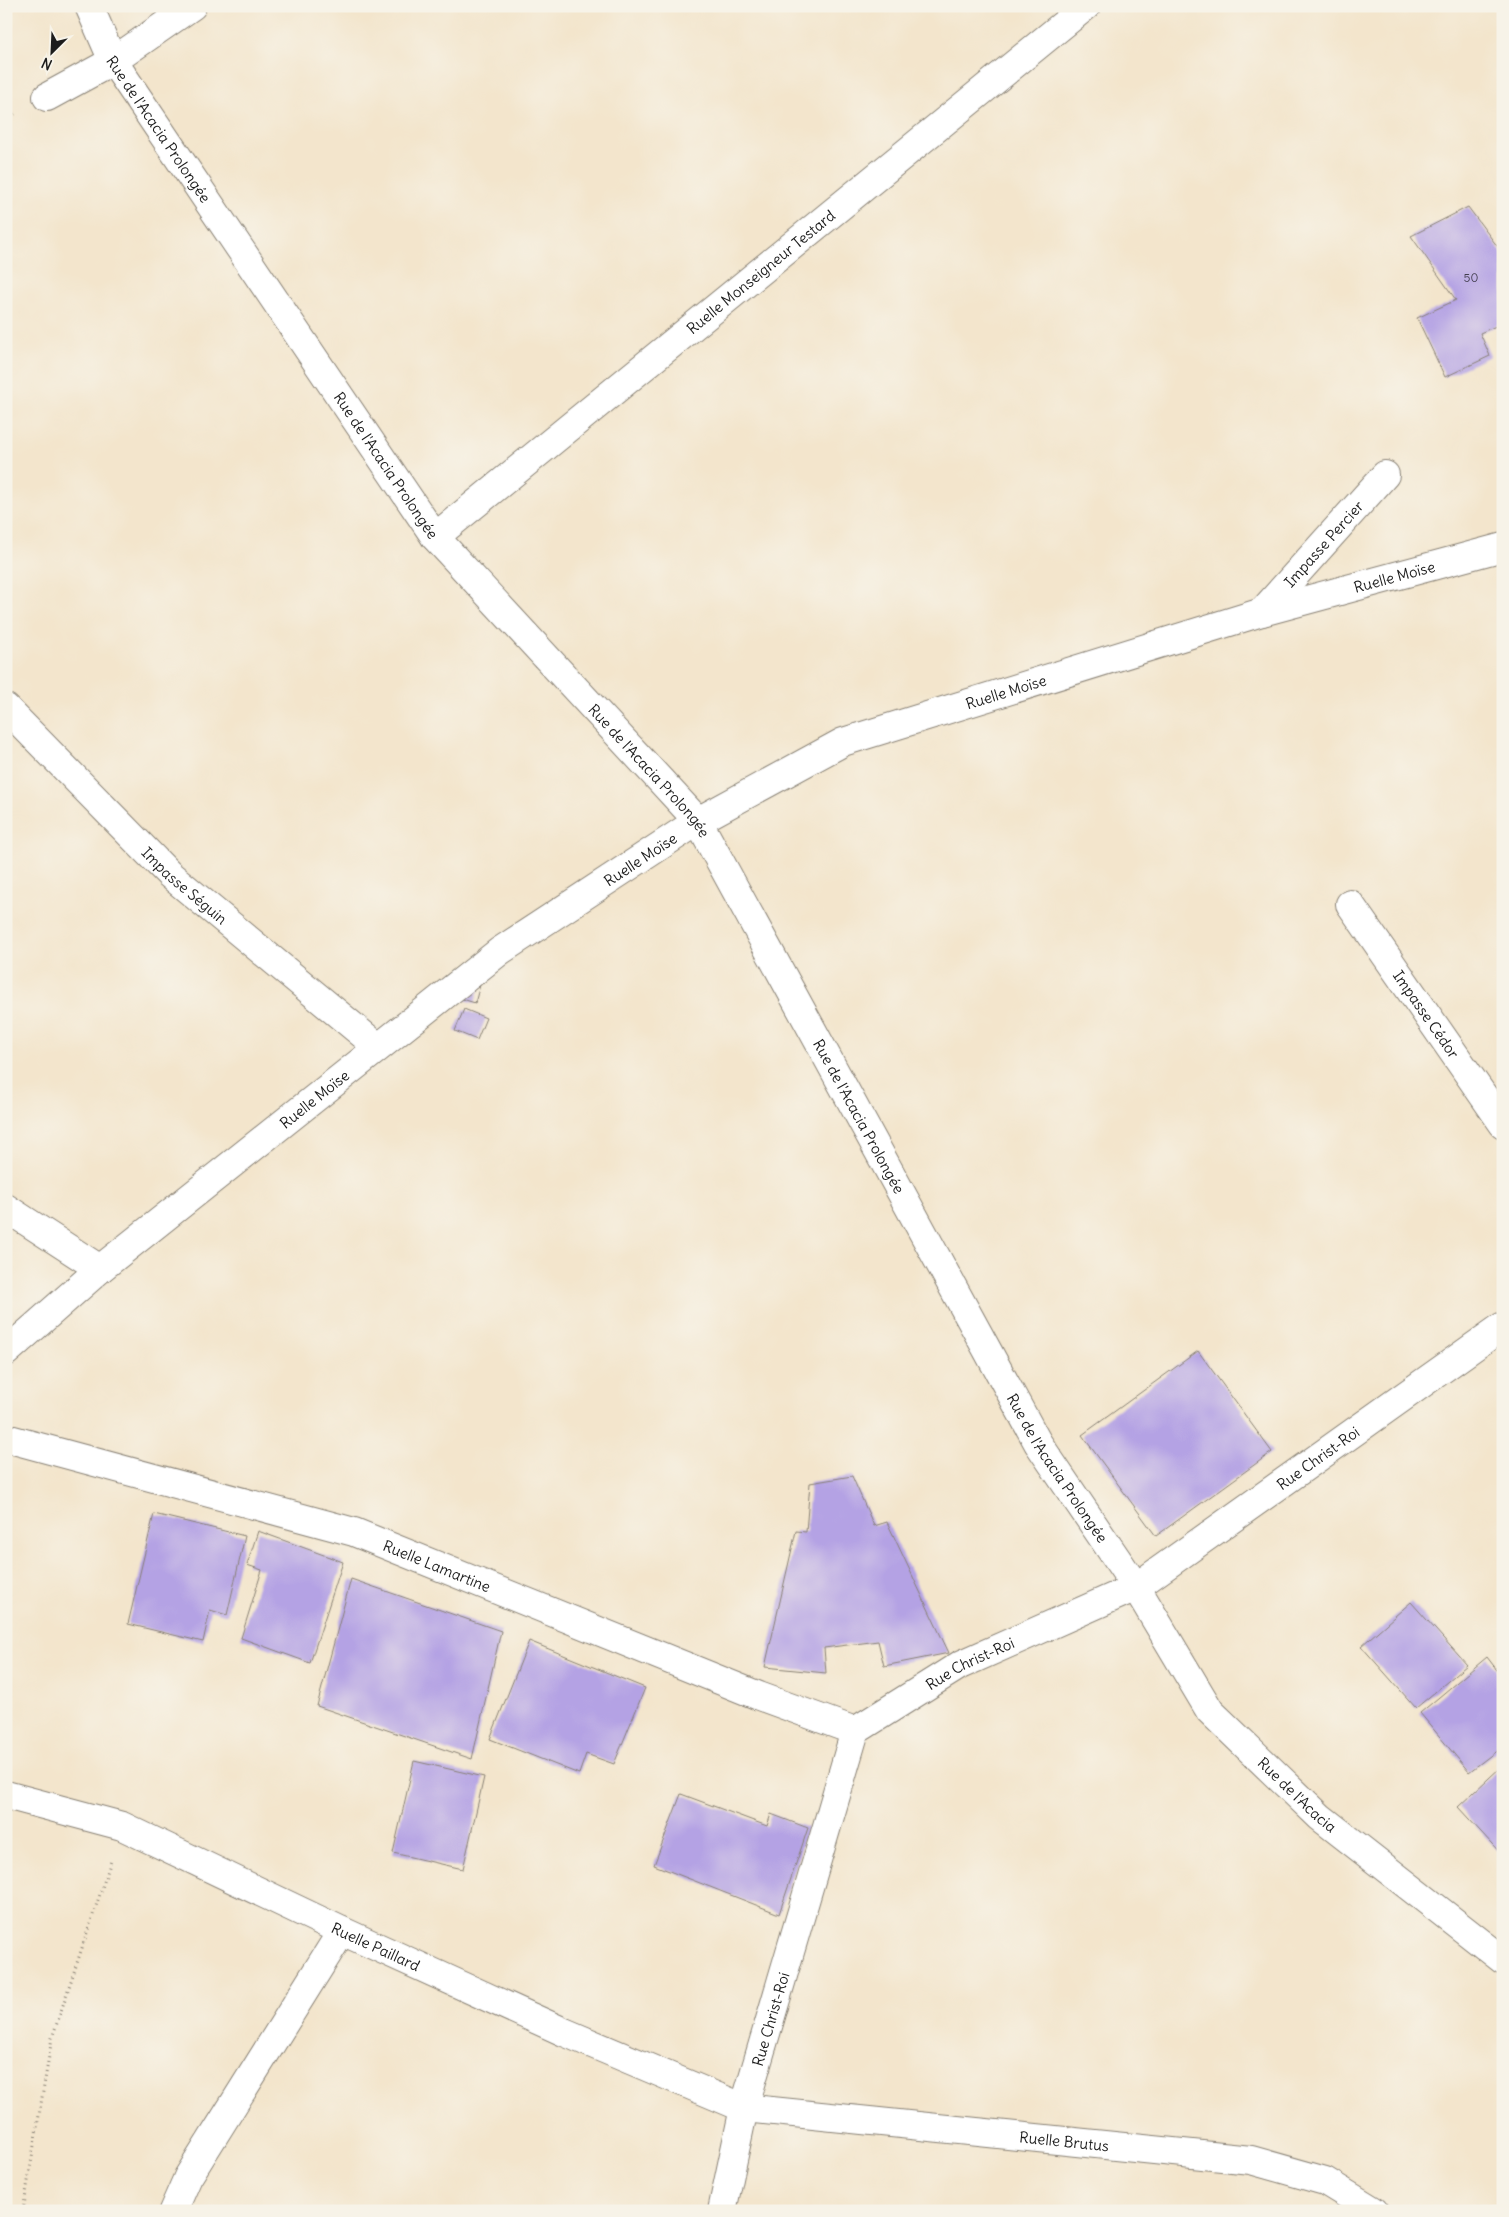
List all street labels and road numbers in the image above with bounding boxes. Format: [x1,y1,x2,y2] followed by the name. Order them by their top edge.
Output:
[103,52,215,206] street label: Rue de l'Acacia Prolongée
[682,205,839,338] street label: Ruelle Monseigneur Testard
[330,388,443,542] street label: Rue de l'Acacia Prolongée
[1280,496,1367,591] street label: Impasse Percier
[1351,556,1437,596] street label: Ruelle Moïse
[963,670,1049,713] street label: Ruelle Moïse
[585,700,714,840] street label: Rue de l'Acacia Prolongée
[600,828,680,890] street label: Ruelle Moïse
[138,843,232,928] street label: Impasse Séguin
[1389,966,1464,1062] street label: Impasse Cédor
[809,1035,909,1197] street label: Rue de l'Acacia Prolongée
[276,1065,353,1132] street label: Ruelle Moïse
[1003,1390,1112,1546] street label: Rue de l'Acacia Prolongée
[1273,1422,1363,1494] street label: Rue Christ-Roi
[380,1535,494,1596] street label: Ruelle Lamartine
[922,1633,1017,1694] street label: Rue Christ-Roi
[1254,1753,1341,1836] street label: Rue de l'Acacia
[328,1918,423,1975] street label: Ruelle Paillard
[747,1970,793,2068] street label: Rue Christ-Roi
[1018,2127,1110,2155] street label: Ruelle Brutus

